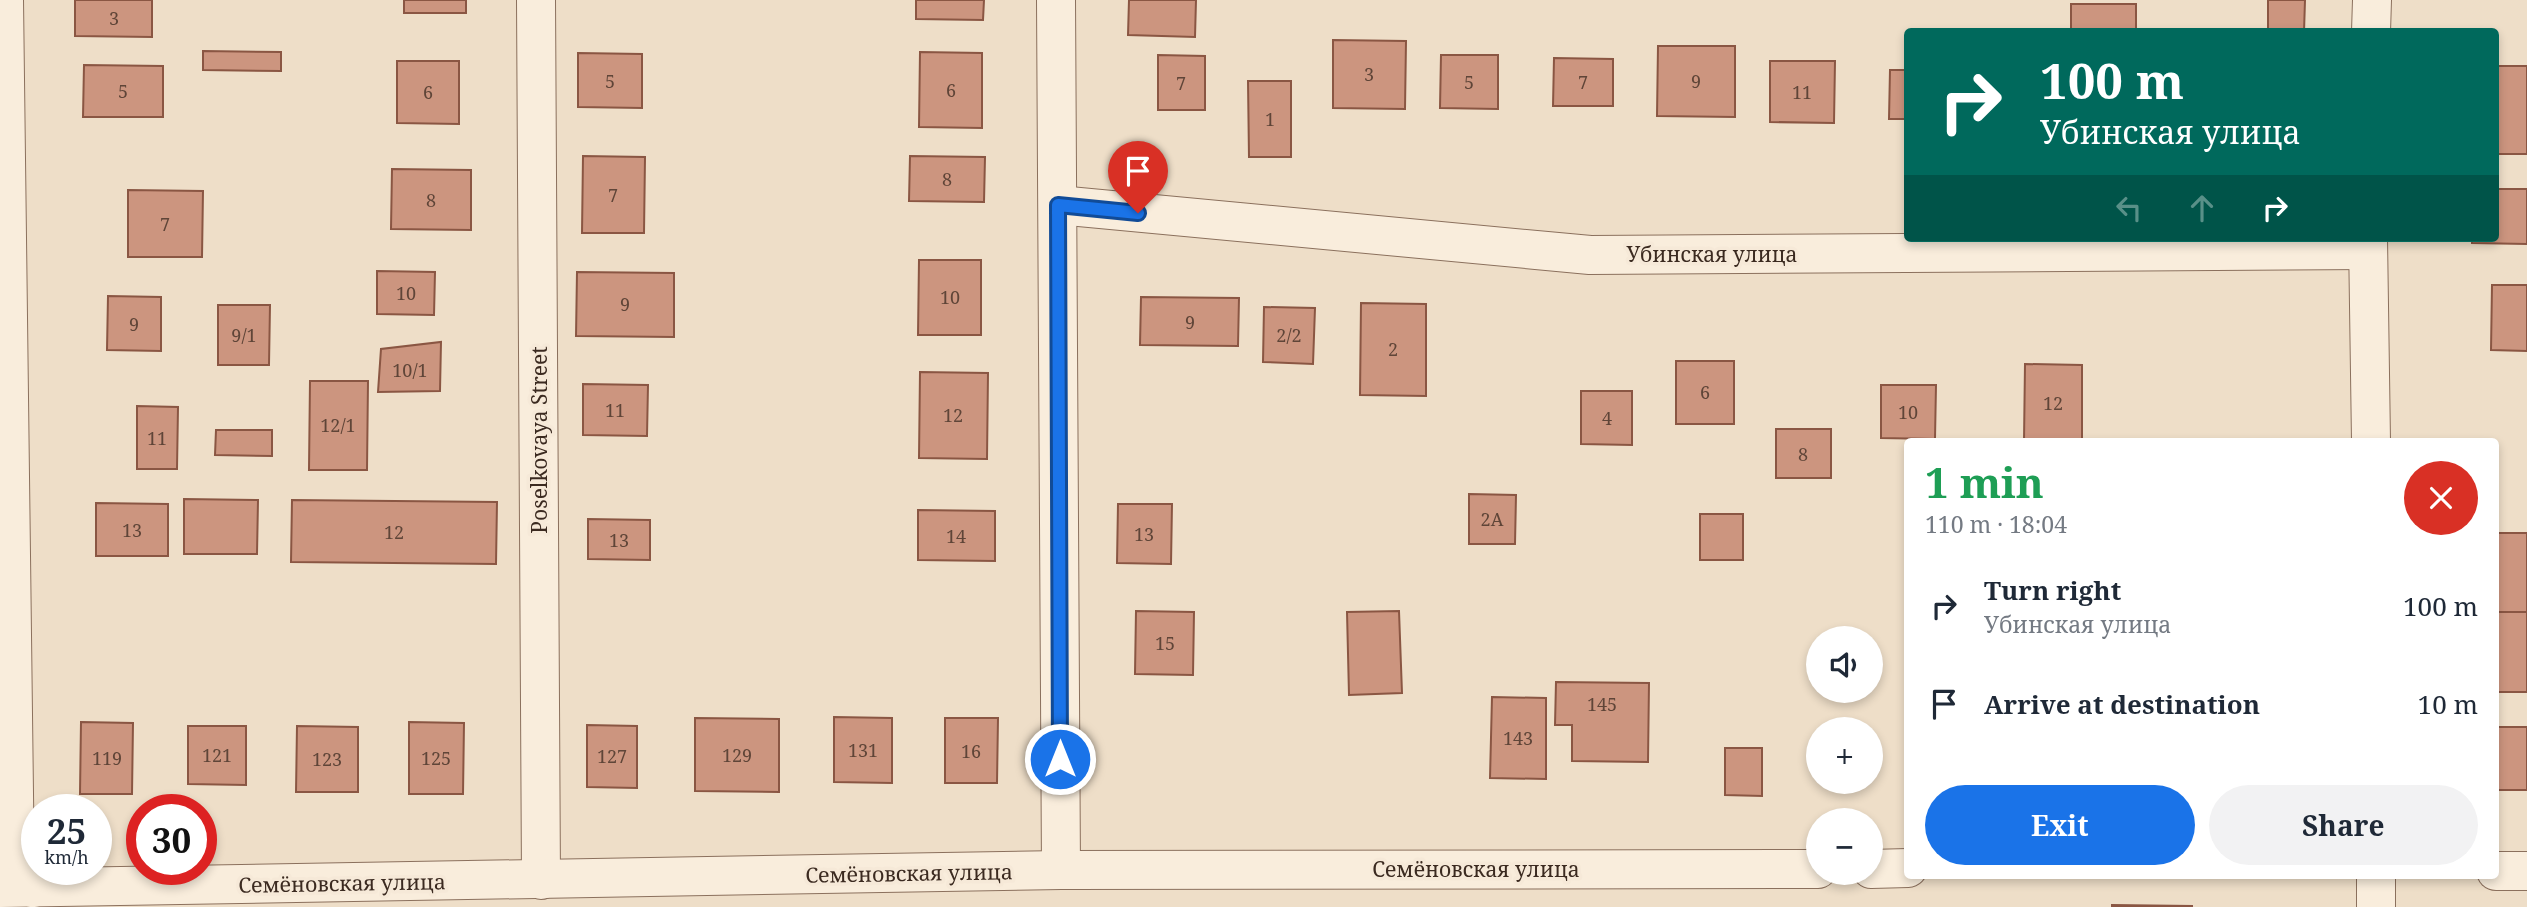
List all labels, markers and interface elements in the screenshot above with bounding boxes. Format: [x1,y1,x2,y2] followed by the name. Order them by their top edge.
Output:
[109,6,119,30] house number: 3
[2040,47,2184,113] text: 100 m
[1925,56,2016,147] icon: right
[1364,62,1374,86] house number: 3
[605,69,615,93] house number: 5
[1691,69,1701,93] house number: 9
[1464,70,1474,94] house number: 5
[1578,70,1588,94] house number: 7
[1176,71,1186,95] house number: 7
[946,78,956,102] house number: 6
[118,79,128,103] house number: 5
[423,80,433,104] house number: 6
[1792,80,1812,104] house number: 11
[1265,107,1275,131] house number: 1
[2040,110,2301,153] text: Убинская улица
[1108,141,1168,213] pin
[1119,152,1157,190] icon: arrive
[942,167,952,191] house number: 8
[608,183,618,207] house number: 7
[426,188,436,212] house number: 8
[2110,189,2148,227] icon: left
[2183,189,2221,227] icon: ahead
[2256,189,2294,227] icon: right
[160,212,170,236] house number: 7
[1626,240,1798,268] street label: Убинская улица
[396,281,416,305] house number: 10
[940,285,960,309] house number: 10
[620,292,630,316] house number: 9
[1185,310,1195,334] house number: 9
[129,312,139,336] house number: 9
[231,323,257,347] house number: 9/1
[1276,323,1302,347] house number: 2/2
[1388,337,1398,361] house number: 2
[525,346,553,534] street label: Poselkovaya Street
[392,358,428,382] house number: 10/1
[1700,380,1710,404] house number: 6
[2043,391,2063,415] house number: 12
[605,398,625,422] house number: 11
[1898,400,1918,424] house number: 10
[943,403,963,427] house number: 12
[1602,406,1612,430] house number: 4
[320,413,356,437] house number: 12/1
[147,426,167,450] house number: 11
[1798,442,1808,466] house number: 8
[1925,453,2044,510] text: 1 min
[2404,461,2478,535] button: close
[1481,507,1504,531] house number: 2А
[1925,508,2067,540] text: 110 m · 18:04
[122,518,142,542] house number: 13
[384,520,404,544] house number: 12
[1134,522,1154,546] house number: 13
[946,524,966,548] house number: 14
[609,528,629,552] house number: 13
[1984,572,2121,608] text: Turn right
[1925,587,1963,625] icon: right
[2403,588,2478,624] text: 100 m
[1984,608,2171,640] text: Убинская улица
[1806,626,1883,885] map controls
[1806,626,1883,703] button: sound
[1155,631,1175,655] house number: 15
[1925,685,1963,723] icon: arrive
[1984,686,2260,722] text: Arrive at destination
[2418,686,2478,722] text: 10 m
[1587,692,1617,716] house number: 145
[1806,717,1883,794] button: +
[1023,722,1097,796] position arrow
[1503,726,1533,750] house number: 143
[848,738,878,762] house number: 131
[961,739,981,763] house number: 16
[202,743,232,767] house number: 121
[722,743,752,767] house number: 129
[597,744,627,768] house number: 127
[92,746,122,770] house number: 119
[421,746,451,770] house number: 125
[312,747,342,771] house number: 123
[1925,785,2195,865] button: Exit
[2209,785,2478,865] button: Share
[126,794,217,885] speed limit sign: 30
[47,807,86,854] text: 25
[1806,808,1883,885] button: −
[44,845,89,869] text: km/h
[1372,855,1580,883] street label: Семёновская улица
[805,857,1013,889] street label: Семёновская улица
[238,867,446,899] street label: Семёновская улица

